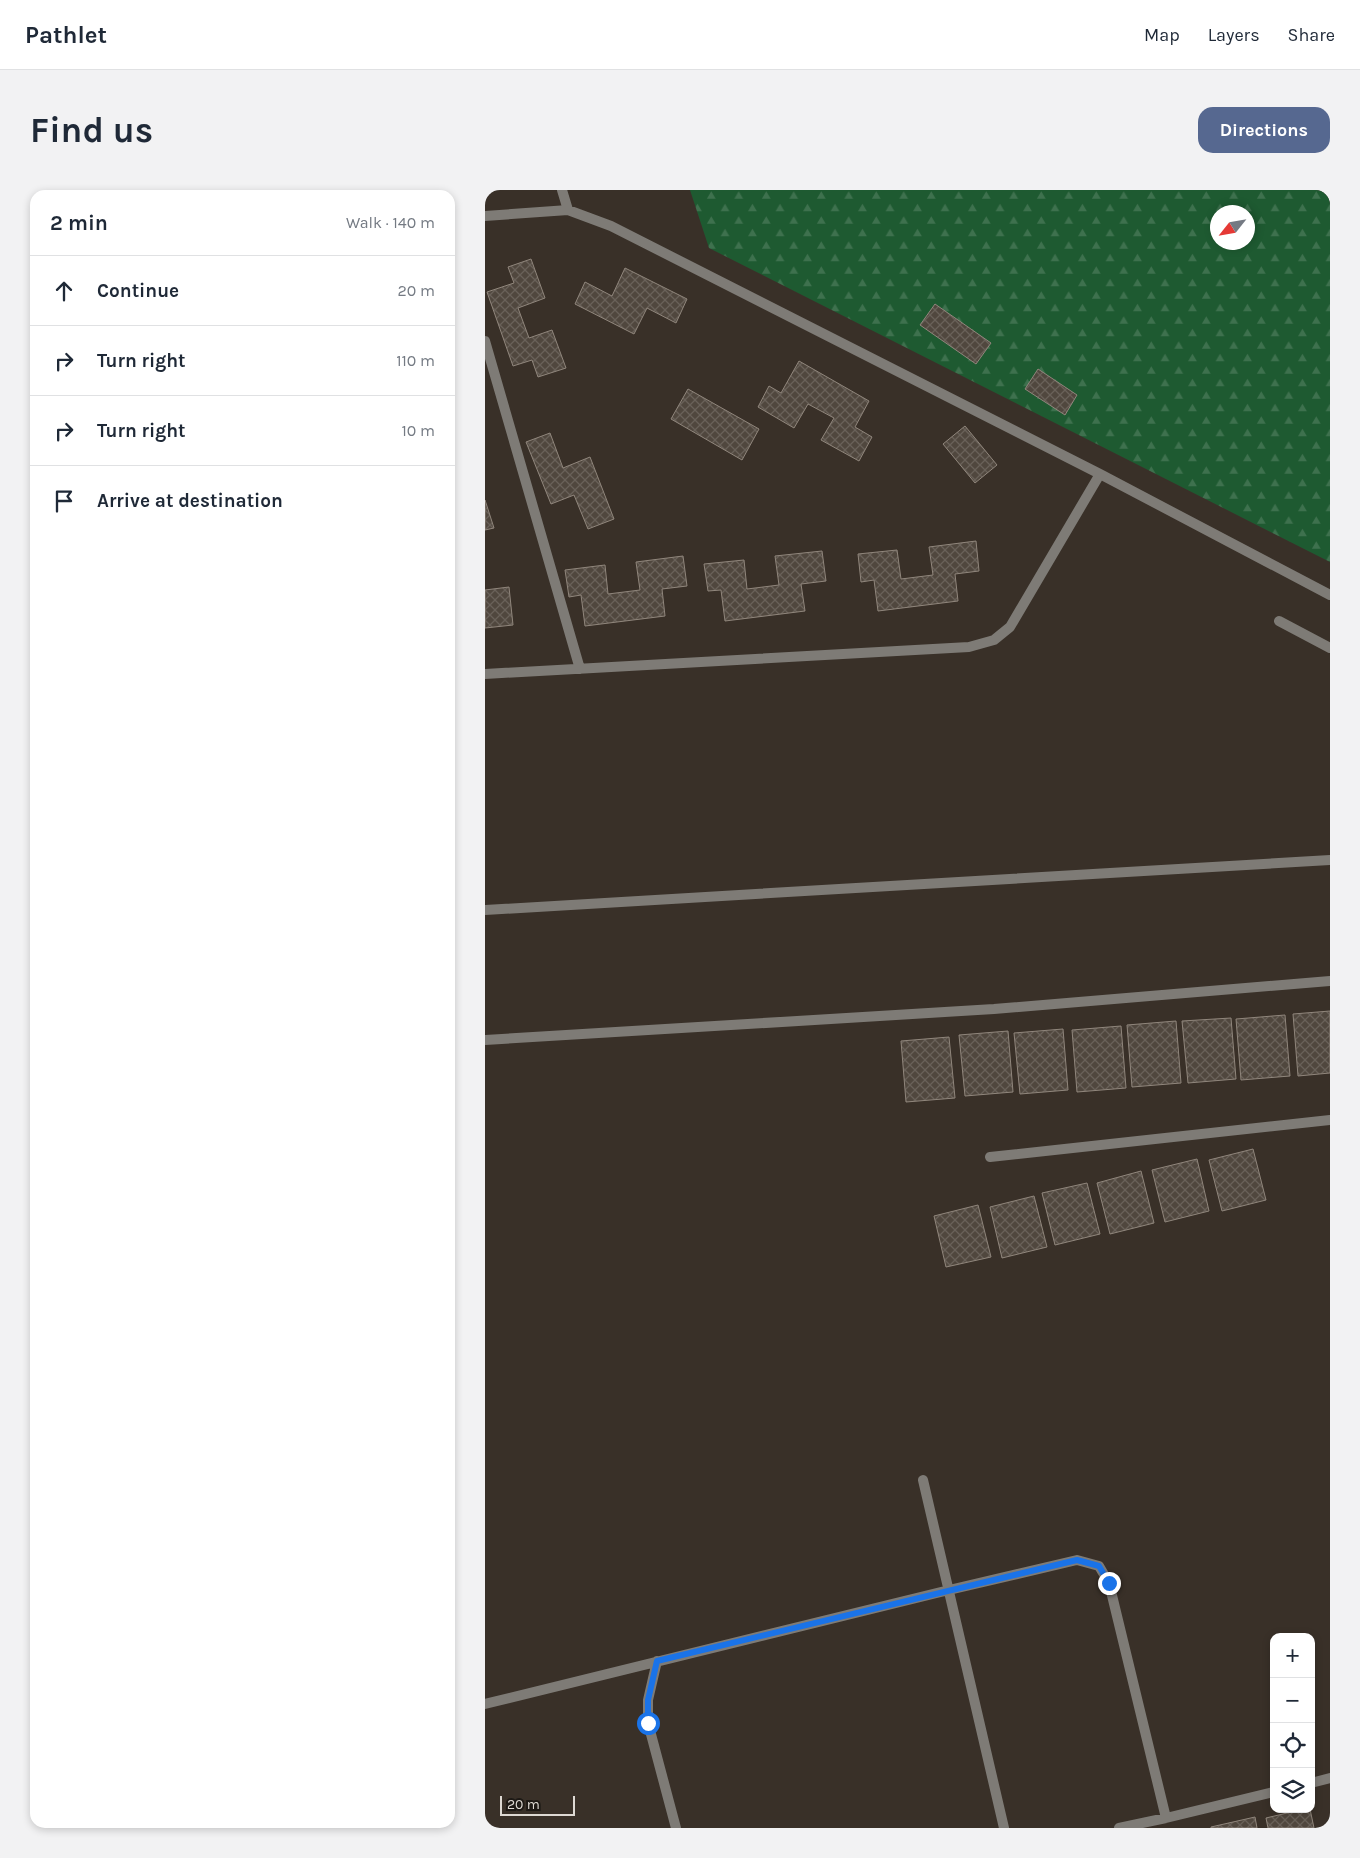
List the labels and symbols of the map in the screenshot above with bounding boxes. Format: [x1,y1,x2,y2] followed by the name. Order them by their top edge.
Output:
[1210,205,1255,250] north arrow
[1098,1572,1121,1595] route end
[637,1712,660,1735] route start
[500,1793,575,1816] scale bar

